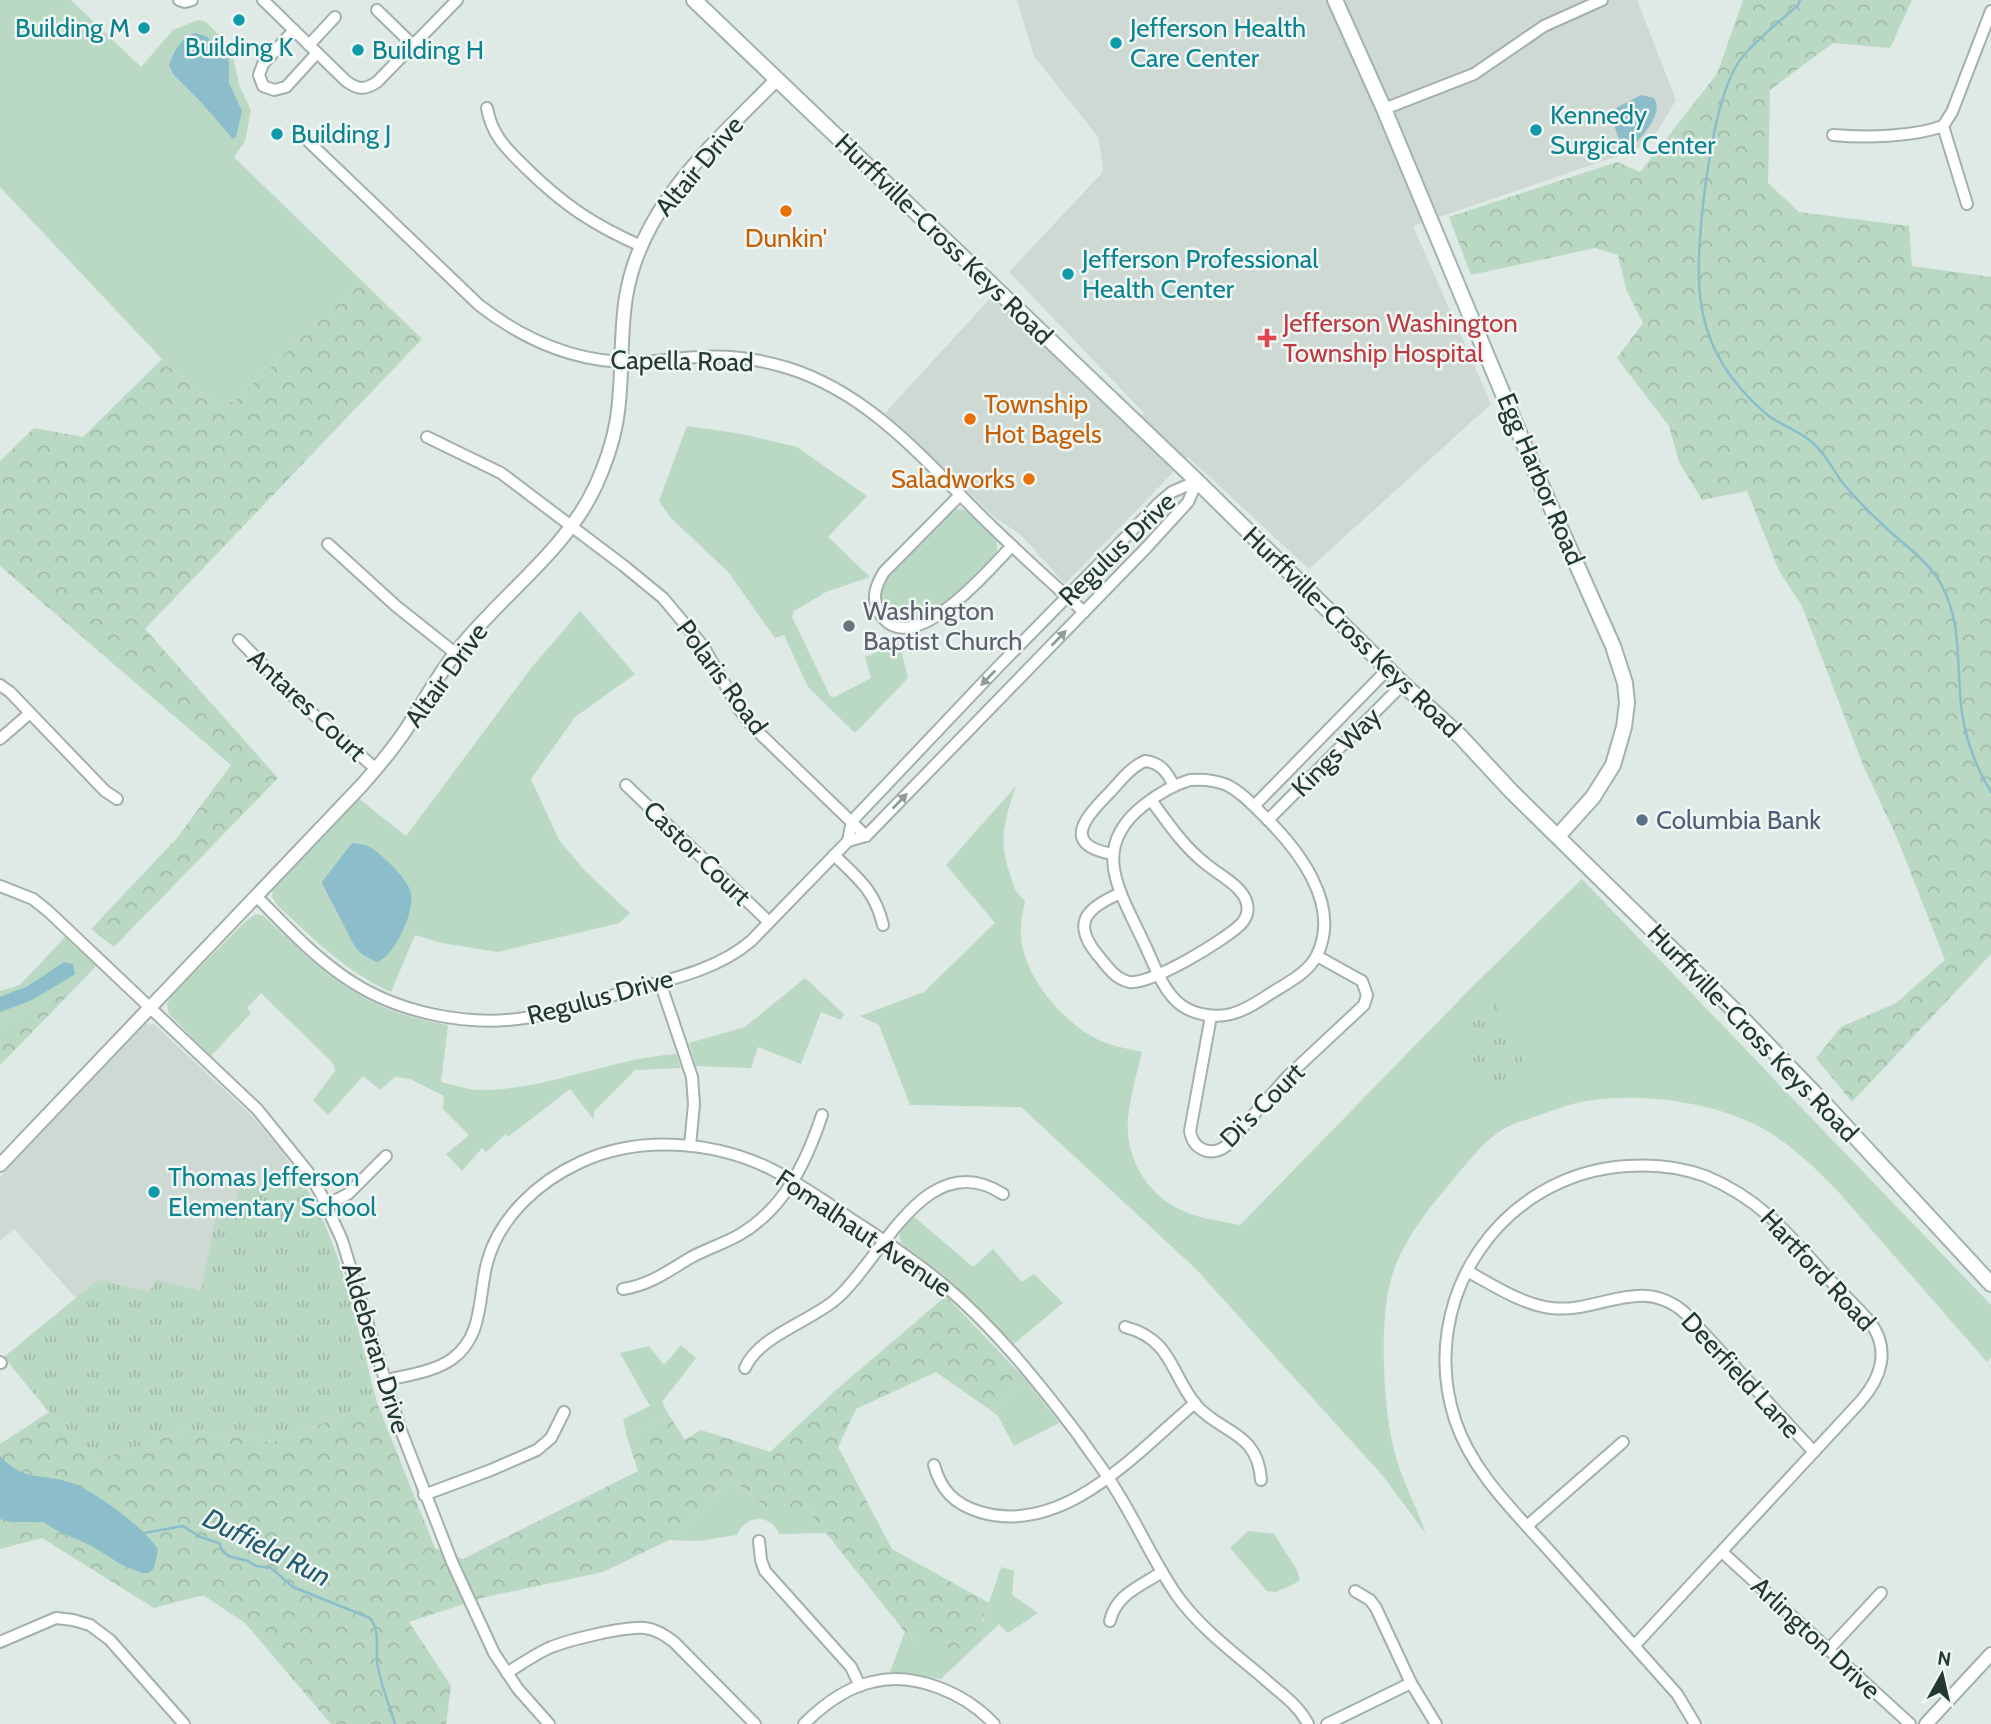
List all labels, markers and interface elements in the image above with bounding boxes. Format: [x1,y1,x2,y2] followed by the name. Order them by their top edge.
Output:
[15,12,130,44] place label: Building M
[231,12,247,28] marker: Building K
[1129,12,1306,74] place label: Jefferson Health Care Center
[136,20,152,36] marker: Building M
[185,31,294,63] place label: Building K
[372,34,484,66] place label: Building H
[1108,35,1124,51] marker: Jefferson Health Care Center
[350,42,366,58] marker: Building H
[1550,99,1716,161] place label: Kennedy Surgical Center
[648,109,750,223] street label: Altair Drive
[291,118,391,150] place label: Building J
[1528,122,1544,138] marker: Kennedy Surgical Center
[269,126,285,142] marker: Building J
[828,127,1060,351] street label: Hurffville-Cross Keys Road
[778,203,794,219] marker: Dunkin'
[745,222,827,254] place label: Dunkin'
[1081,243,1318,305] place label: Jefferson Professional Health Center
[1060,266,1076,282] marker: Jefferson Professional Health Center
[1282,307,1518,369] place label: Jefferson Washington Township Hospital
[1257,328,1277,348] marker: Jefferson Washington Township Hospital
[610,344,754,378] street label: Capella Road
[984,388,1102,450] place label: Township Hot Bagels
[1490,388,1592,570] street label: Egg Harbor Road
[962,411,978,427] marker: Township Hot Bagels
[891,463,1015,495] place label: Saladworks
[1021,471,1037,487] marker: Saladworks
[1052,485,1182,613] street label: Regulus Drive
[1236,520,1468,744] street label: Hurffville-Cross Keys Road
[863,595,1022,657] place label: Washington Baptist Church
[670,613,774,741] street label: Polaris Road
[397,617,495,733] street label: Altair Drive
[841,618,857,634] marker: Washington Baptist Church
[1051,630,1067,647] one-way arrow
[241,642,373,768] street label: Antares Court
[980,669,996,686] one-way arrow
[1285,701,1387,803] street label: Kings Way
[892,793,908,810] one-way arrow
[637,794,758,912] street label: Castor Court
[1656,804,1821,836] place label: Columbia Bank
[1634,812,1650,828] marker: Columbia Bank
[1641,917,1865,1149] street label: Hurffville-Cross Keys Road
[524,962,676,1032] street label: Regulus Drive
[1213,1056,1311,1154] street label: Di's Court
[168,1161,376,1223] place label: Thomas Jefferson Elementary School
[770,1162,958,1304] street label: Fomalhaut Avenue
[146,1184,162,1200] marker: Thomas Jefferson Elementary School
[1754,1202,1882,1338] street label: Hartford Road
[335,1259,417,1437] street label: Aldeberan Drive
[1675,1305,1807,1445] street label: Deerfield Lane
[197,1500,337,1594] water label: Duffield Run
[1745,1570,1887,1706] street label: Arlington Drive
[1907,1640,1977,1710] north arrow
[1936,1646,1953,1671] text: N

